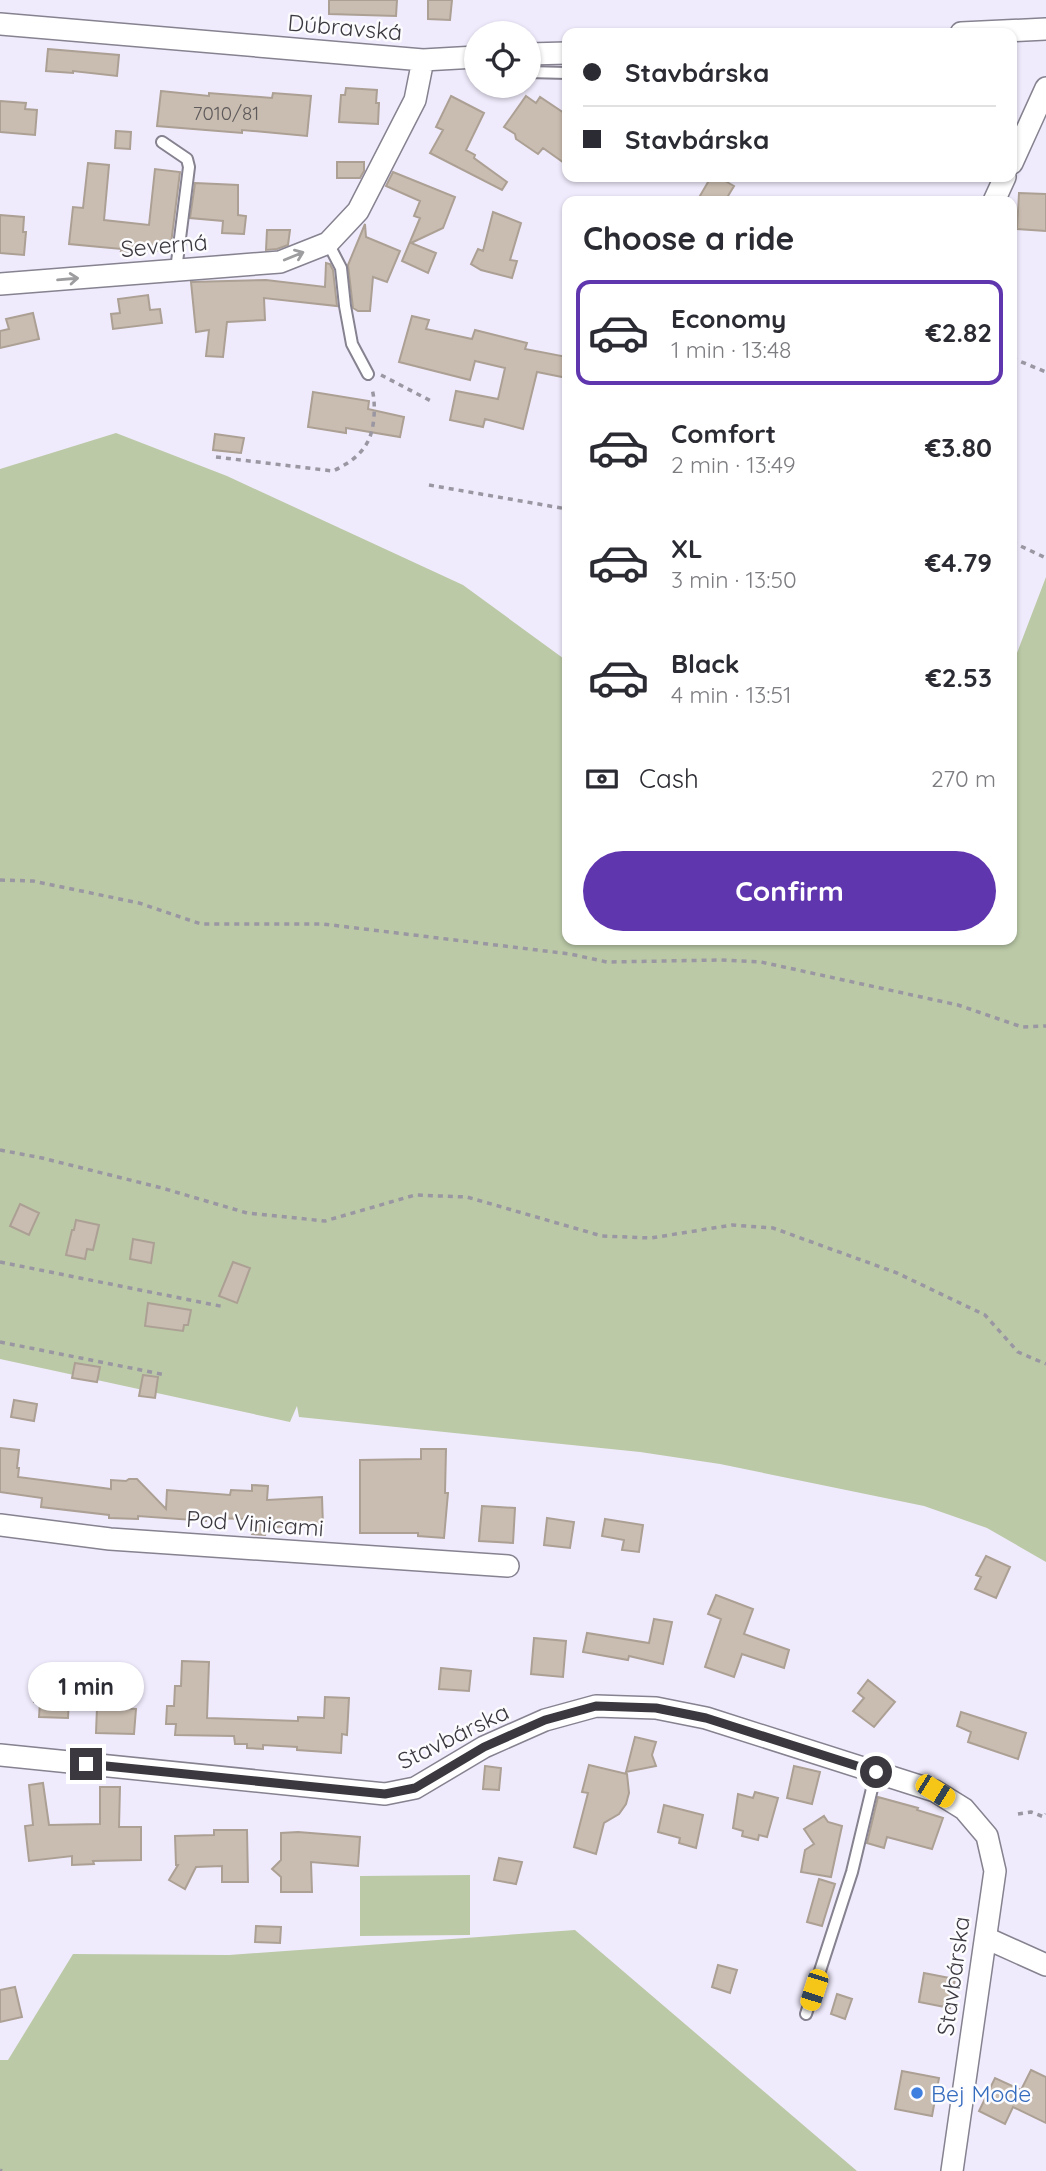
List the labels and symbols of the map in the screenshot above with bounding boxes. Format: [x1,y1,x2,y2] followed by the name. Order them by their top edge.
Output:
[287,8,403,46] street label: Dúbravská
[193,101,259,125] house number: 7010/81
[119,227,209,263] street label: Severná
[282,249,304,262] one-way arrow
[56,272,79,285] one-way arrow
[185,1504,325,1542] street label: Pod Vinicami
[28,1662,144,1712] callout: 1 min
[393,1697,513,1775] street label: Stavbárska
[70,1748,102,1780] route end
[860,1756,892,1788] route start
[912,1771,959,1811] car
[930,1914,976,2038] street label: Stavbárska
[798,1967,831,2013] car
[931,2079,1031,2108] place label: Bej Mode
[909,2085,925,2101] marker: Bej Mode

